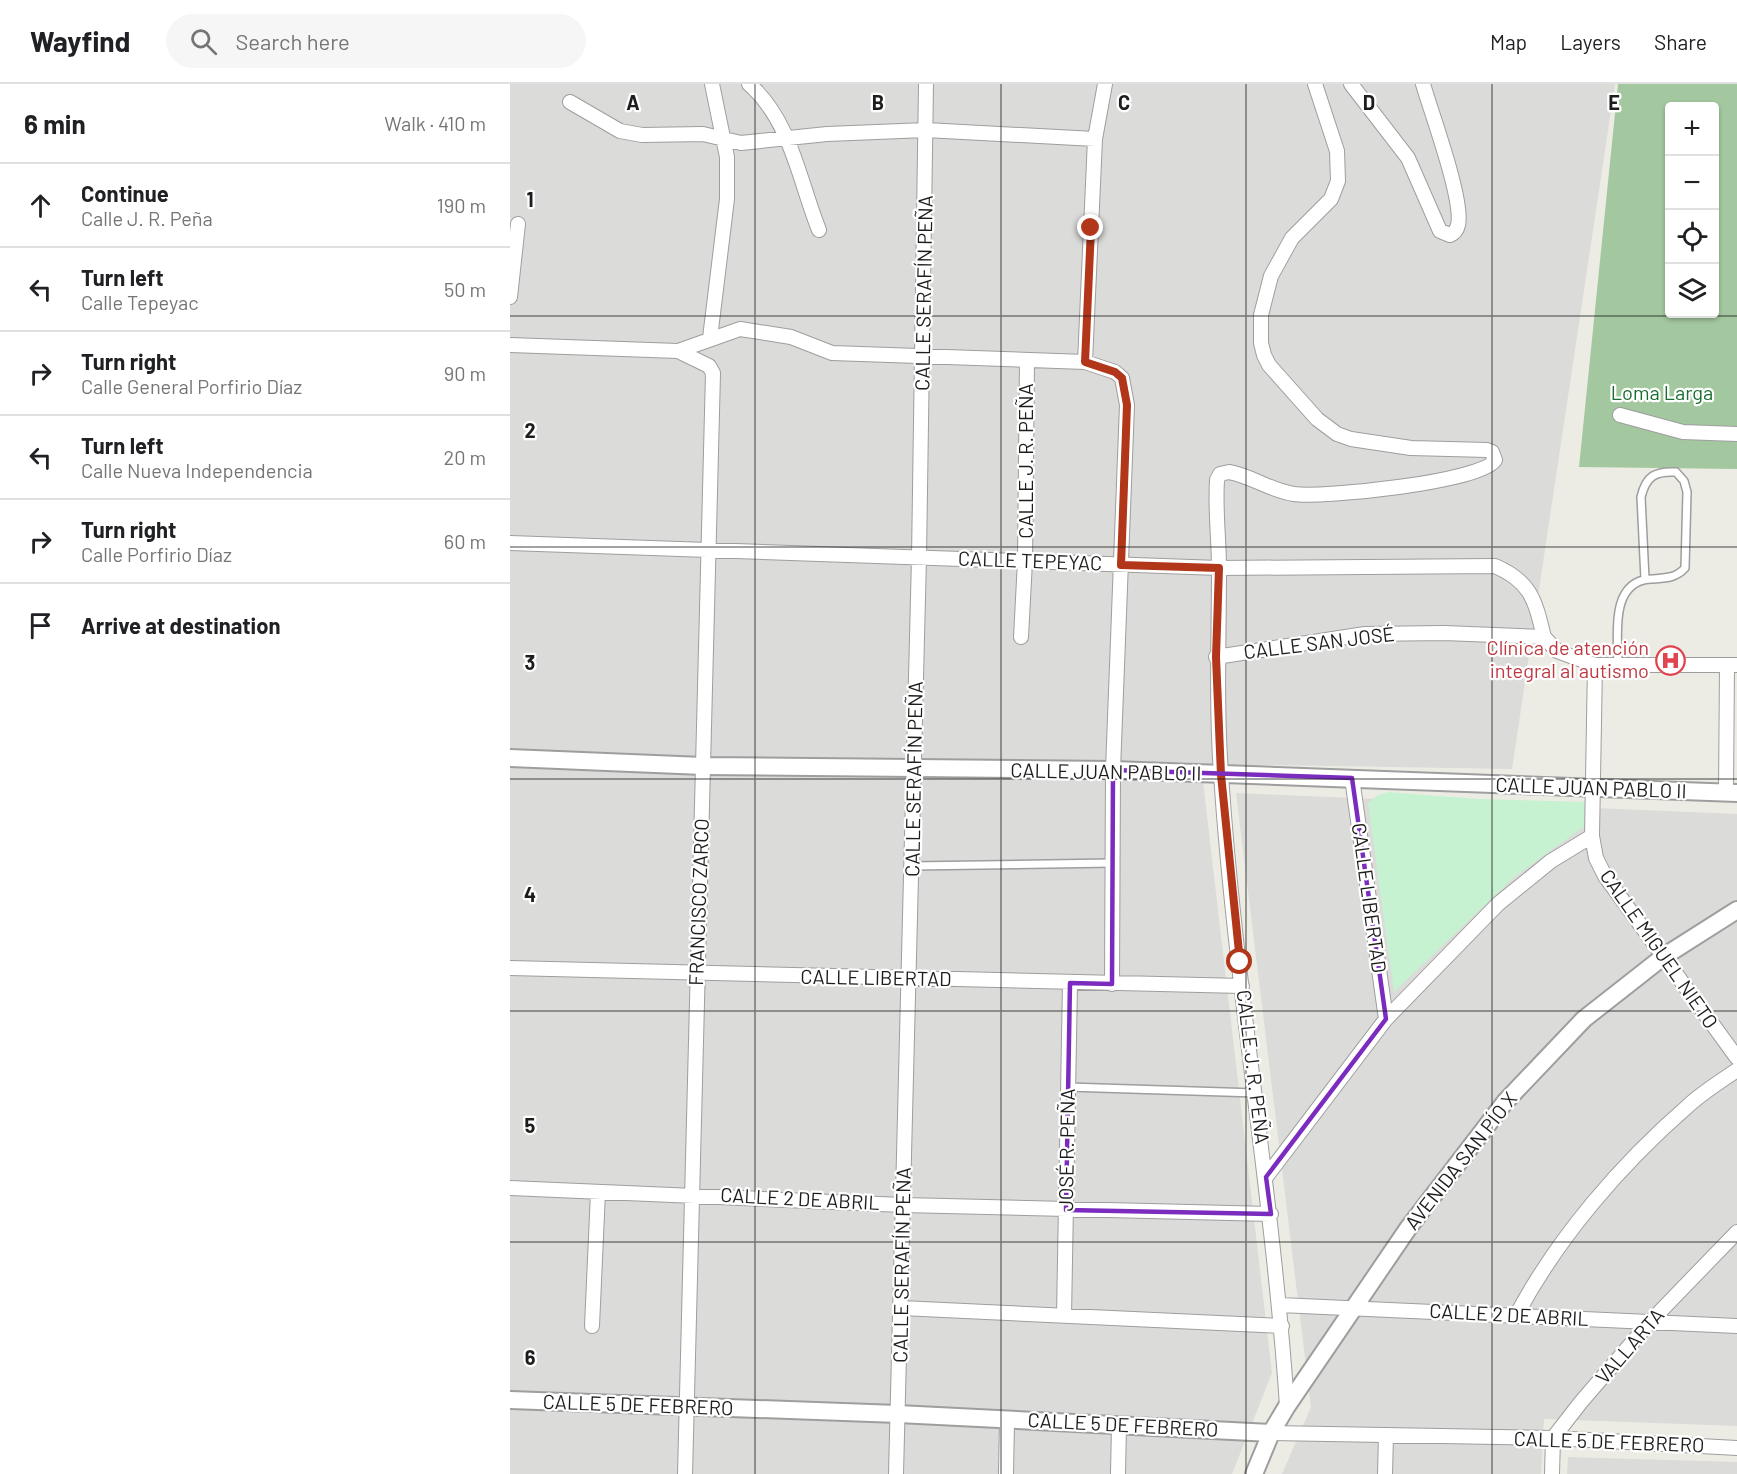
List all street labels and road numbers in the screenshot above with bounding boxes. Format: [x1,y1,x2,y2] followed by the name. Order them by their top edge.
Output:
[909,195,937,391] street label: CALLE SERAFÍN PEÑA
[1013,383,1037,539] street label: CALLE J. R. PEÑA
[958,545,1103,575] street label: CALLE TEPEYAC
[1242,621,1396,663] street label: CALLE SAN JOSÉ
[899,681,927,877] street label: CALLE SERAFÍN PEÑA
[1010,757,1202,785] street label: CALLE JUAN PABLO II
[1495,772,1687,802] street label: CALLE JUAN PABLO II
[683,818,713,986] street label: FRANCISCO ZARCO
[1348,821,1392,974] street label: CALLE LIBERTAD
[1596,864,1724,1033] street label: CALLE MIGUEL NIETO
[800,964,952,990] street label: CALLE LIBERTAD
[1233,988,1275,1145] street label: CALLE J. R. PEÑA
[1399,1087,1522,1234] street label: AVENIDA SAN PÍO X
[1053,1088,1079,1212] street label: JOSÉ R. PEÑA
[887,1167,915,1363] street label: CALLE SERAFÍN PEÑA
[720,1182,880,1214] street label: CALLE 2 DE ABRIL
[1429,1298,1589,1330] street label: CALLE 2 DE ABRIL
[1590,1303,1669,1388] street label: VALLARTA
[542,1389,734,1419] street label: CALLE 5 DE FEBRERO
[1027,1407,1219,1441] street label: CALLE 5 DE FEBRERO
[1513,1426,1705,1456] street label: CALLE 5 DE FEBRERO

